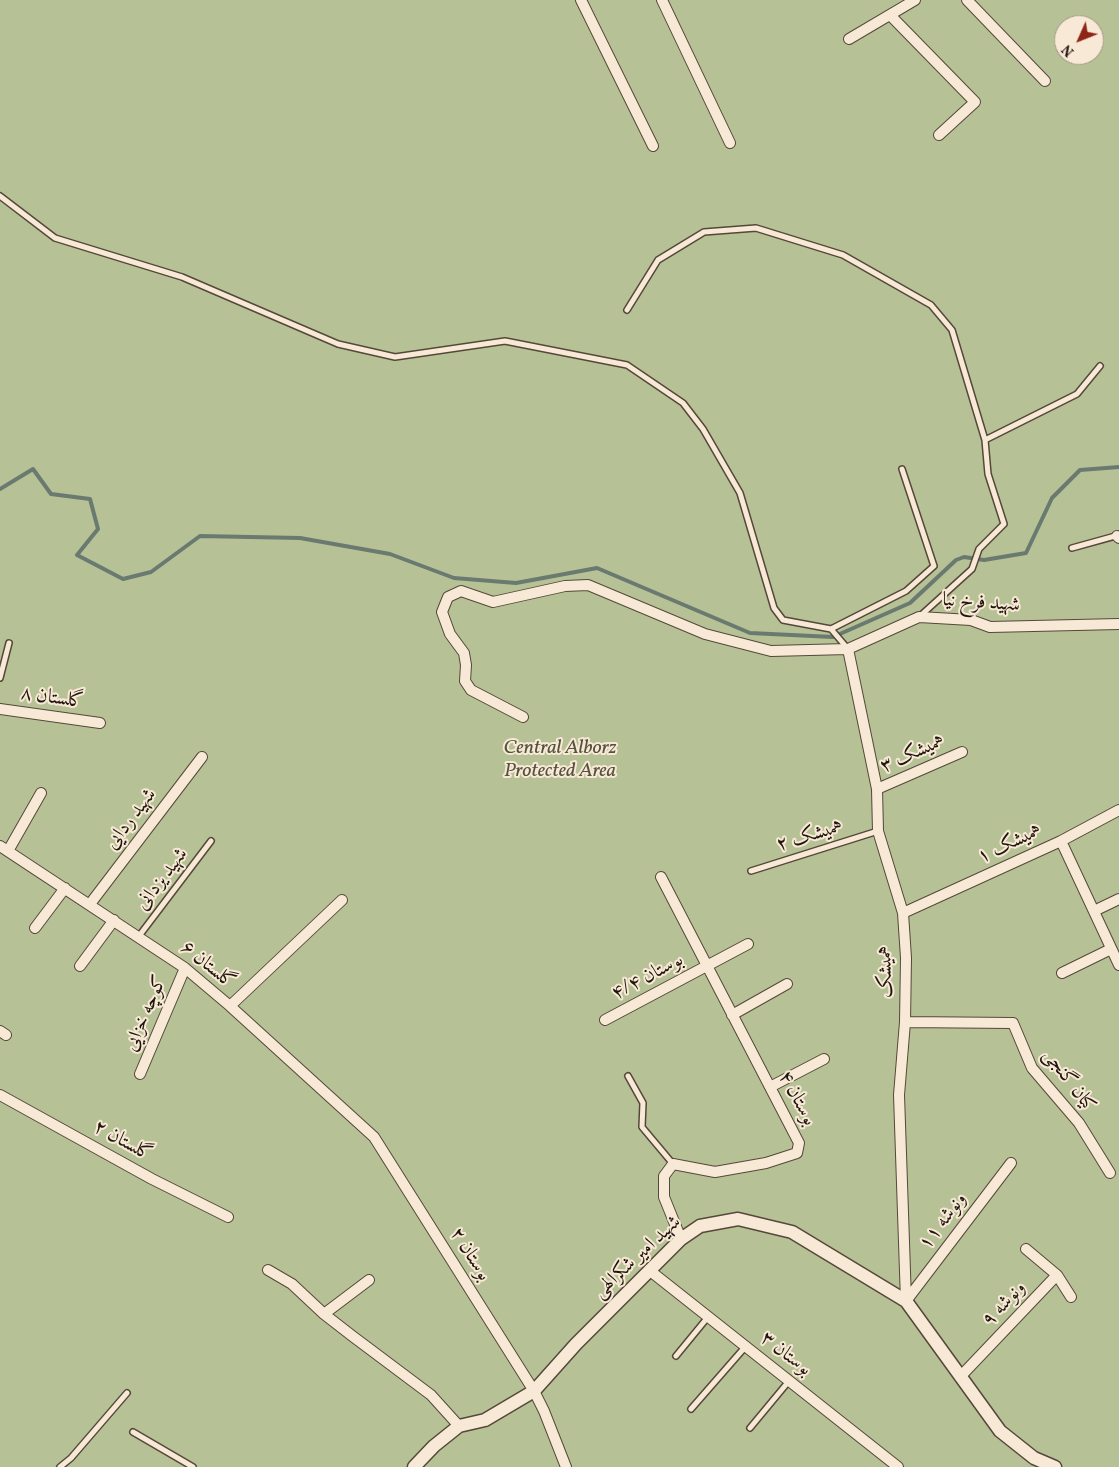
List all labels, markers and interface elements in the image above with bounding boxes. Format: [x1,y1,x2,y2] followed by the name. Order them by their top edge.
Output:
[1054,15,1104,65] north arrow
[1058,40,1079,60] text: N
[941,589,1021,619] street label: شهید فرخ نیا
[19,683,85,715] street label: گلستان ۸
[877,730,949,780] street label: همیشک ۳
[503,737,617,784] park label: Central Alborz Protected Area
[101,785,163,855] street label: شهید ردایی
[774,816,846,858] street label: همیشک ۲
[974,820,1046,870] street label: همیشک ۱
[132,844,194,916] street label: شهید یزدانی
[175,937,239,995] street label: گلستان ۶
[875,946,899,998] street label: همیشک
[608,949,688,1007] street label: بوستان ۴/۴
[120,972,174,1056] street label: کوچه خزایی
[1036,1044,1100,1118] street label: کیان گنجی
[772,1067,820,1131] street label: بوستان ۴
[88,1116,156,1168] street label: گلستان ۲
[915,1189,973,1255] street label: ونوشه ۱۱
[589,1211,687,1305] street label: شهید امیر شکرالهی
[443,1224,495,1286] street label: بوستان ۲
[978,1277,1032,1333] street label: ونوشه ۹
[754,1327,816,1383] street label: بوستان ۳

